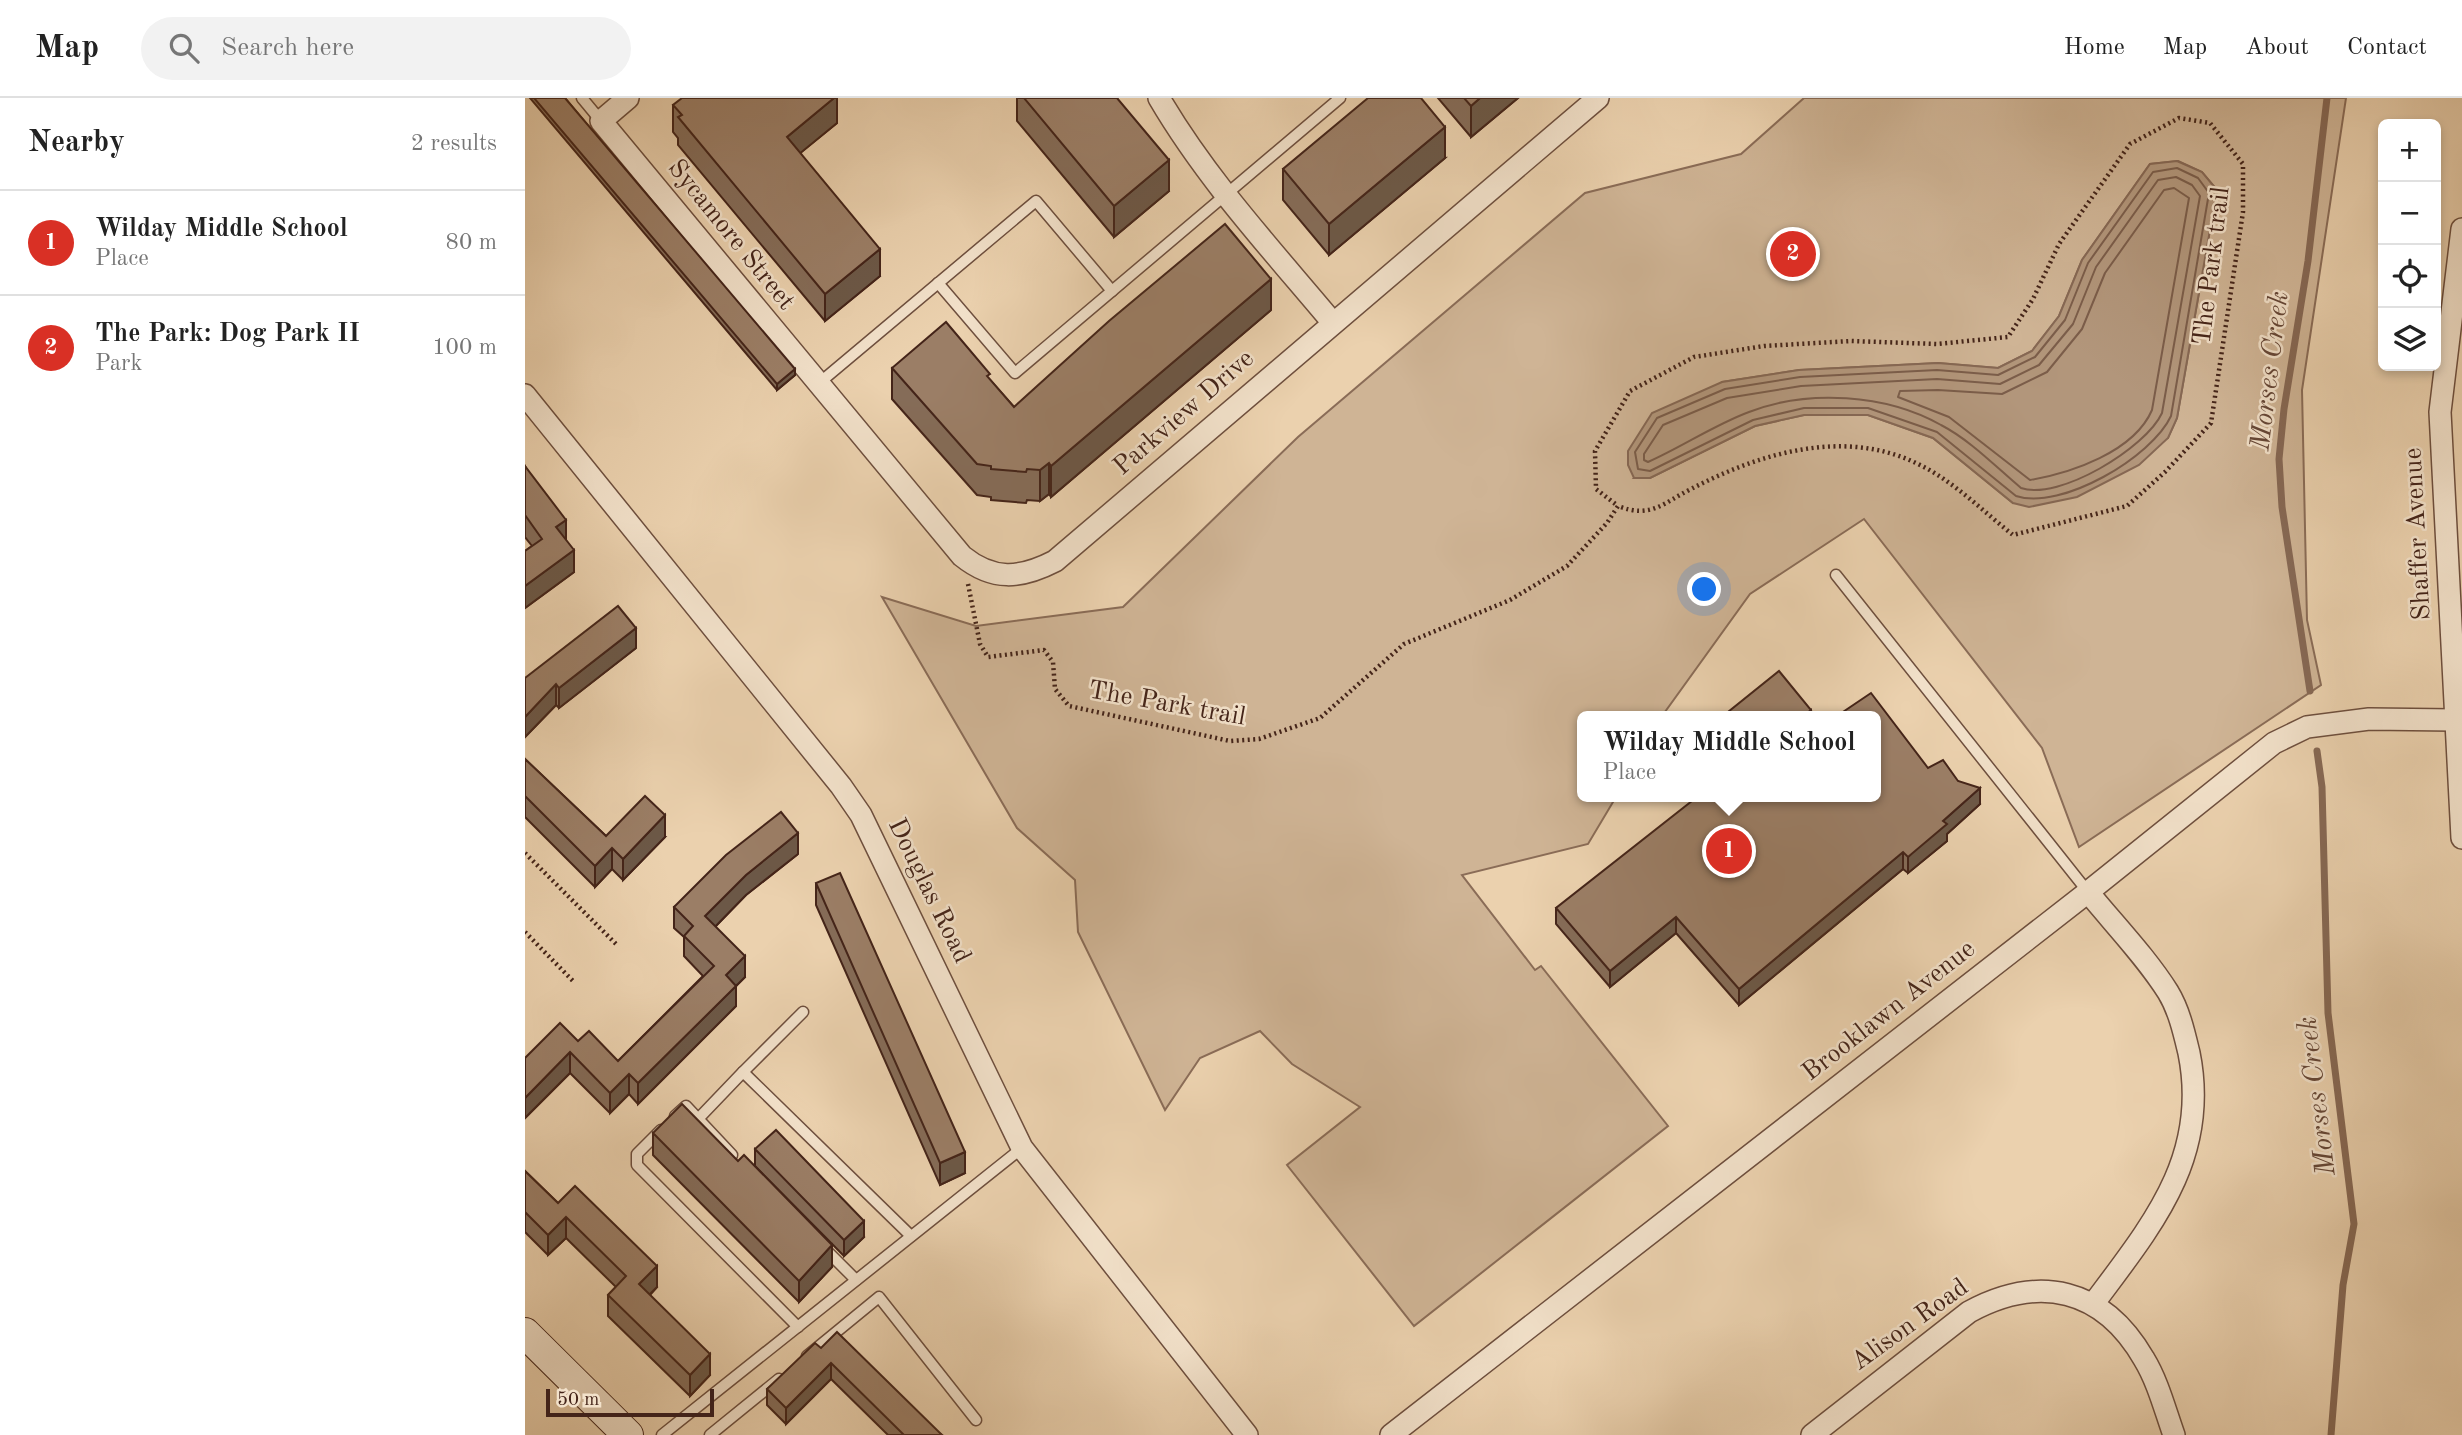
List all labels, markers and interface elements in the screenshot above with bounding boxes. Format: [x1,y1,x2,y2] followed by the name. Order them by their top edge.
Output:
[141,17,631,80] search box
[165,29,203,67] icon: search
[35,32,99,65] text: Map
[221,35,354,61] text: Search here
[2064,36,2125,60] text: Home
[2163,36,2207,60] text: Map
[2245,36,2309,60] text: About
[2347,36,2427,60] text: Contact
[2378,119,2441,371] map controls
[2378,119,2441,182] button: +
[28,128,125,158] text: Nearby
[411,132,497,155] text: 2 results
[663,155,799,315] street label: Sycamore Street
[2378,182,2441,245] button: −
[2189,185,2235,347] street label: The Park trail
[95,216,348,242] text: Wilday Middle School
[1770,228,1816,280] pin: 2
[44,231,58,254] text: 1
[446,231,497,254] text: 80 m
[2378,245,2441,308] button: locate
[95,247,149,270] text: Place
[2247,290,2295,453] water label: Morses Creek
[2378,308,2441,371] button: layers
[95,321,360,347] text: The Park: Dog Park II
[44,336,58,359] text: 2
[432,336,497,359] text: 100 m
[1109,345,1259,481] street label: Parkview Drive
[95,352,142,375] text: Park
[2400,447,2436,621] street label: Shaffer Avenue
[1687,572,1721,606] your location
[1086,677,1248,731] street label: The Park trail
[1577,711,1881,802] popup
[1603,730,1855,756] text: Wilday Middle School
[1603,761,1656,784] text: Place
[883,815,975,967] street label: Douglas Road
[1706,825,1752,877] pin: 1
[1798,936,1980,1086] street label: Brooklawn Avenue
[2294,1015,2342,1178] water label: Morses Creek
[1847,1274,1973,1376] street label: Alison Road
[546,1386,714,1418] scale bar
[557,1391,599,1410] text: 50 m

